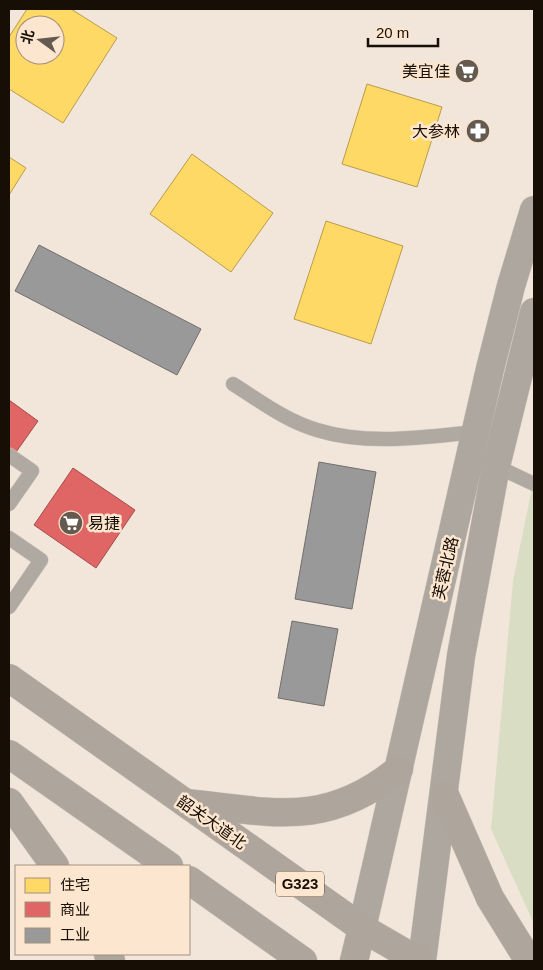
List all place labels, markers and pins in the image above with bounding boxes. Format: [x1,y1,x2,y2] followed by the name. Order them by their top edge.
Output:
[454,58,480,84] supermarket icon: 美宜佳
[402,63,450,80] place label: 美宜佳
[465,118,491,144] pharmacy icon: 大参林
[412,123,460,140] place label: 大参林
[58,510,84,536] supermarket icon: 易捷
[88,515,120,532] place label: 易捷

